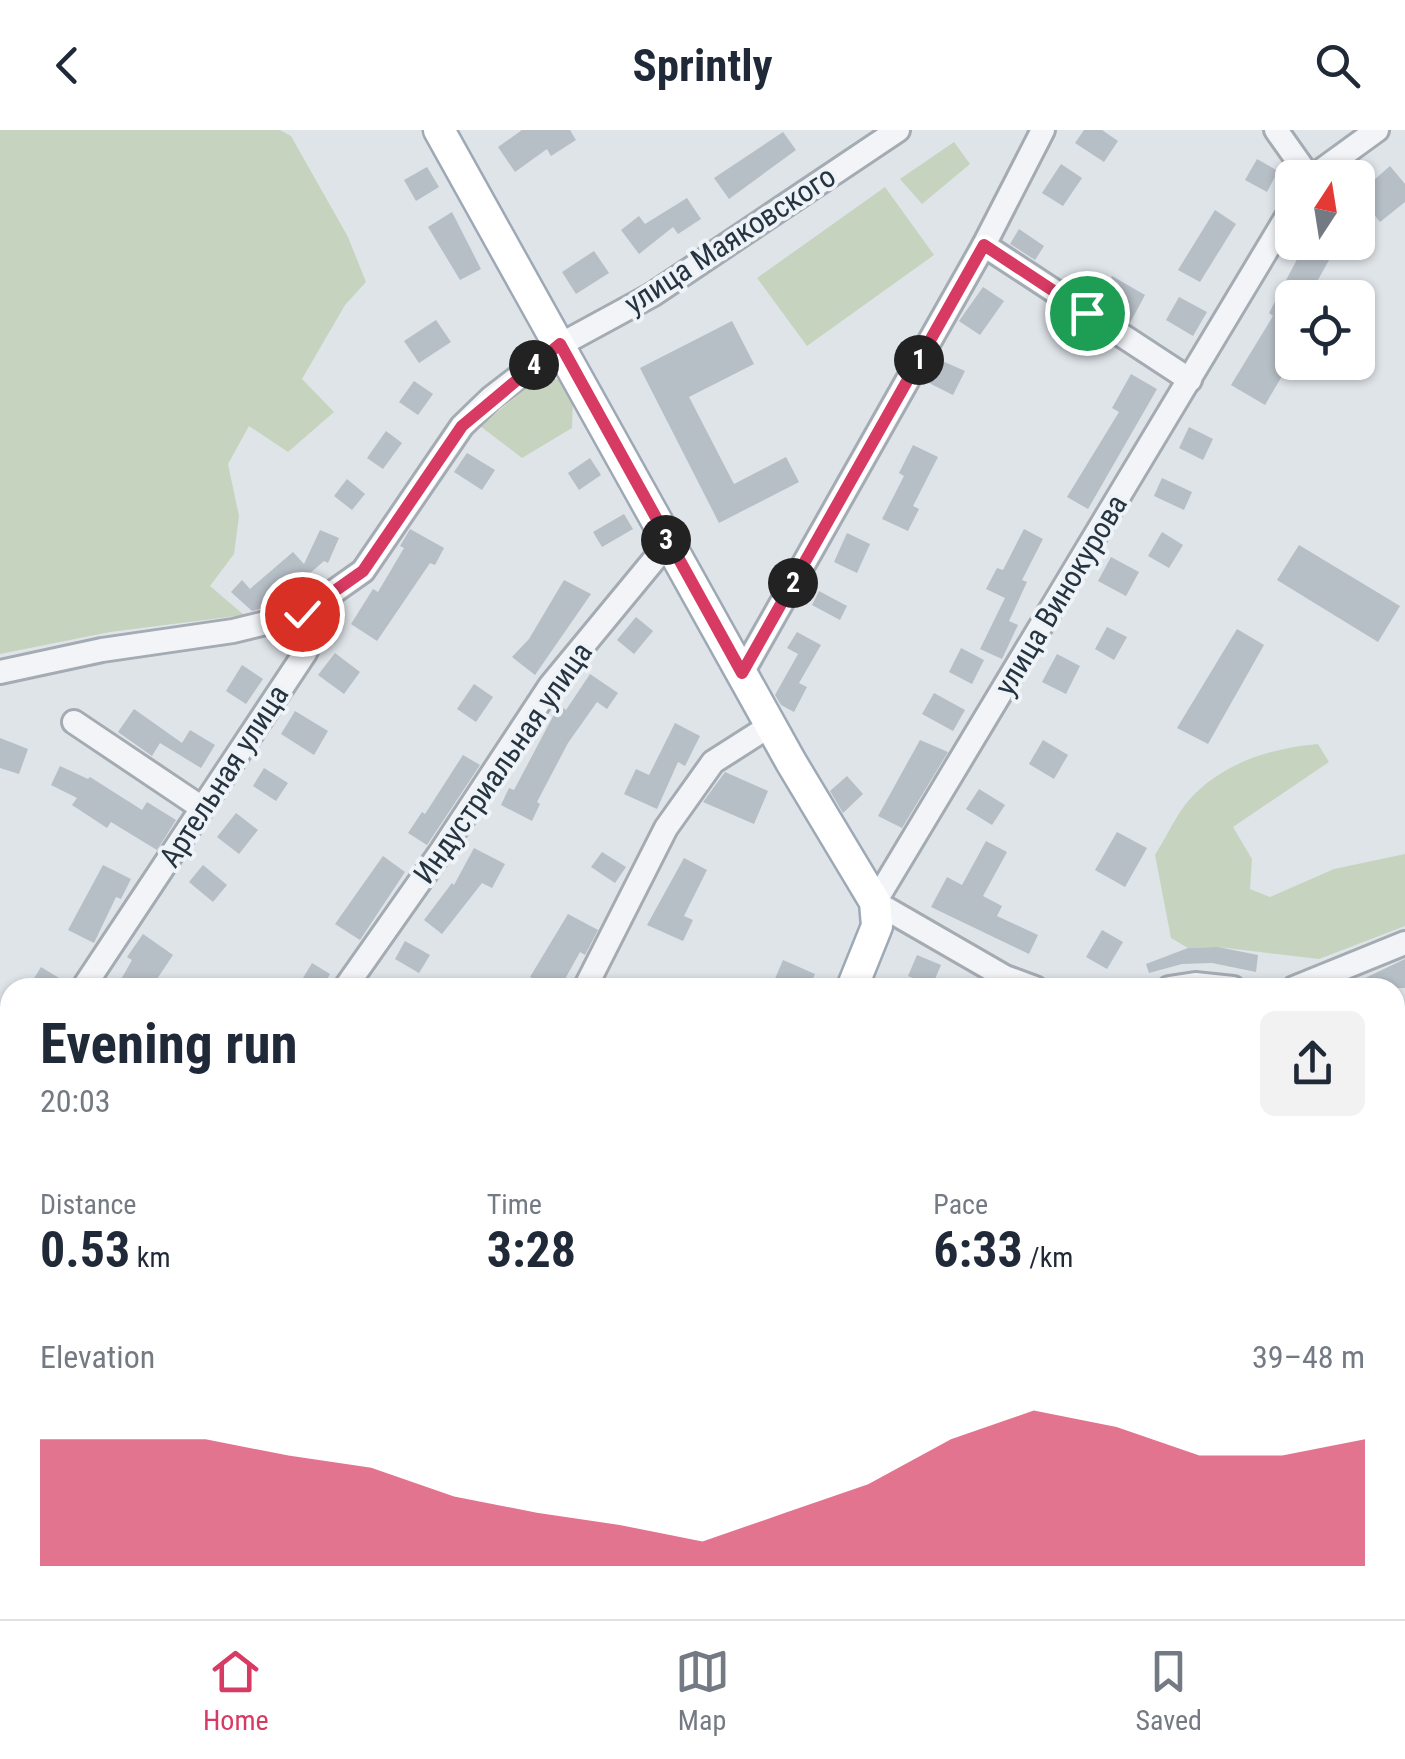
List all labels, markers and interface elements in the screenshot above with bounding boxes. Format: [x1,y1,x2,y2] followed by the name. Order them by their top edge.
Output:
[40,38,95,93] icon: back
[1310,38,1365,93] icon: search
[632,39,773,92] text: Sprintly
[618,158,842,321] street label: улица Маяковского
[1275,160,1375,260] north arrow
[1275,160,1375,380] map controls
[1045,271,1130,356] pin
[1275,280,1375,380] button: locate
[1060,286,1115,341] icon: arrive
[894,335,944,385] pin: 1
[509,340,559,390] pin: 4
[912,343,926,376] text: 1
[527,348,541,381] text: 4
[987,488,1134,701] street label: улица Винокурова
[641,515,691,565] pin: 3
[659,523,673,556] text: 3
[768,558,818,608] pin: 2
[786,566,800,599] text: 2
[260,572,345,657] pin
[275,587,330,642] icon: check
[406,635,599,890] street label: Индустриальная улица
[152,678,295,873] street label: Артельная улица
[1260,1011,1365,1116] button: share
[40,1012,298,1076] text: Evening run
[40,1082,111,1120] text: 20:03
[40,1188,137,1221] text: Distance
[487,1188,542,1221] text: Time
[933,1188,988,1221] text: Pace
[40,1221,130,1279] text: 0.53
[487,1221,576,1279] text: 3:28
[933,1221,1023,1279] text: 6:33
[130,1241,170,1274] text: km
[1023,1241,1073,1274] text: /km
[40,1338,155,1376] text: Elevation
[1252,1338,1365,1376] text: 39–48 m
[203,1644,269,1737] tab: Home
[675,1644,730,1737] tab: Map
[1135,1644,1202,1737] tab: Saved

